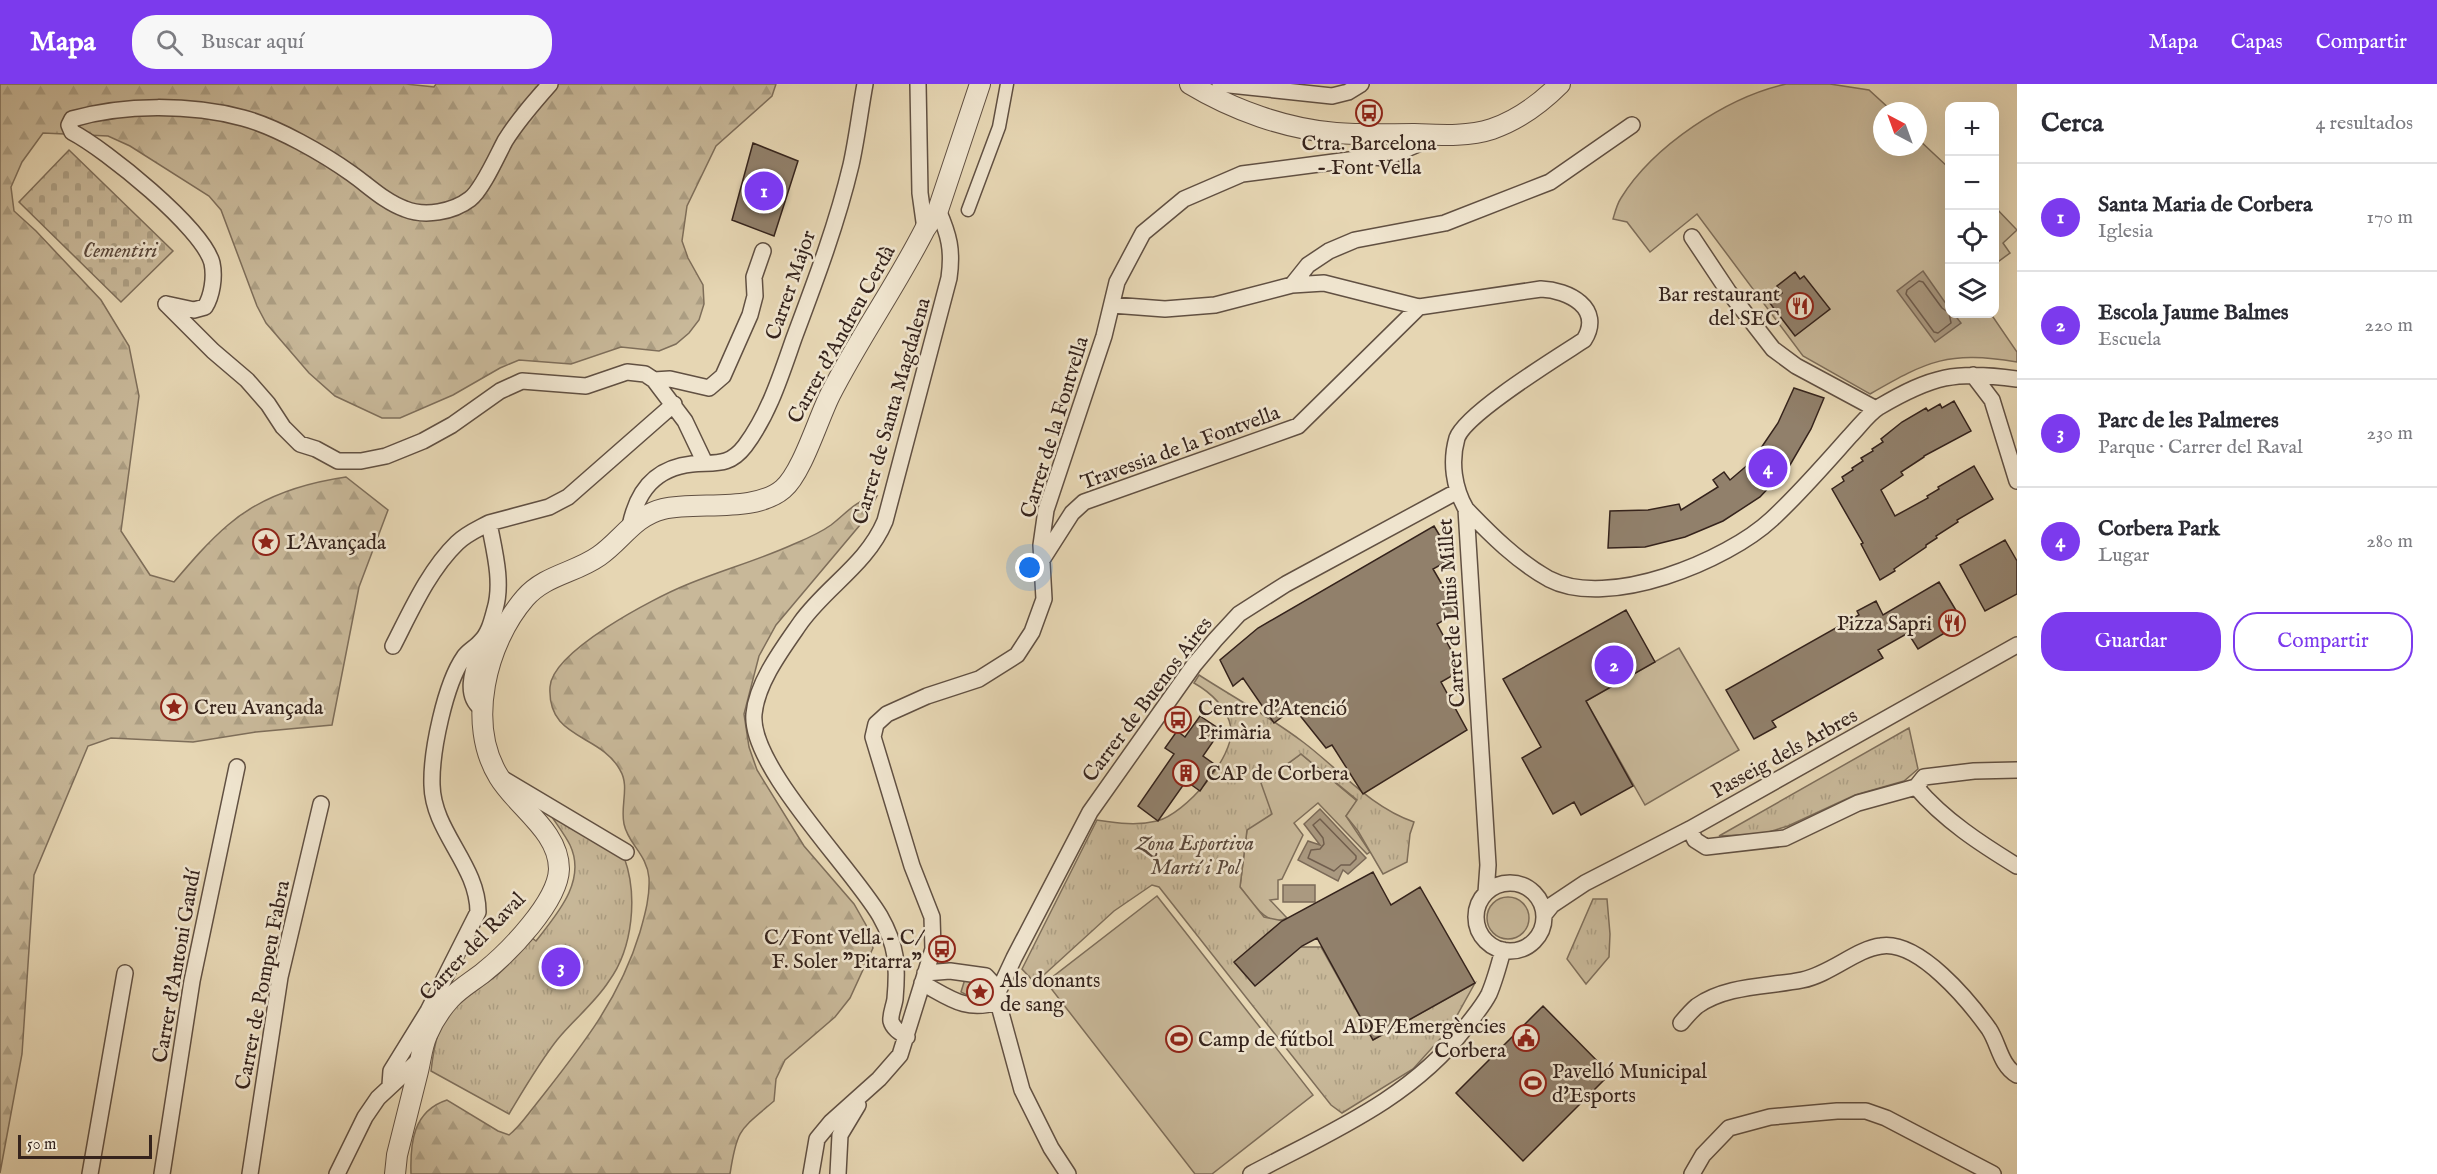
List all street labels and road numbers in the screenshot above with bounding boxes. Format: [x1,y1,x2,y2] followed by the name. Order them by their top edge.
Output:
[760,227,823,344] street label: Carrer Major
[782,240,903,429] street label: Carrer d'Andreu Cerdà
[847,294,938,528] street label: Carrer de Santa Magdalena
[1015,333,1096,521] street label: Carrer de la Fontvella
[1077,399,1285,497] street label: Travessia de la Fontvella
[1432,517,1473,708] street label: Carrer de Lluis Millet
[1077,612,1219,788] street label: Carrer de Buenos Aires
[1707,703,1863,806] street label: Passeig dels Arbres
[147,866,208,1065] street label: Carrer d'Antoni Gaudí
[230,877,297,1092] street label: Carrer de Pompeu Fabra
[414,887,532,1007] street label: Carrer del Raval

